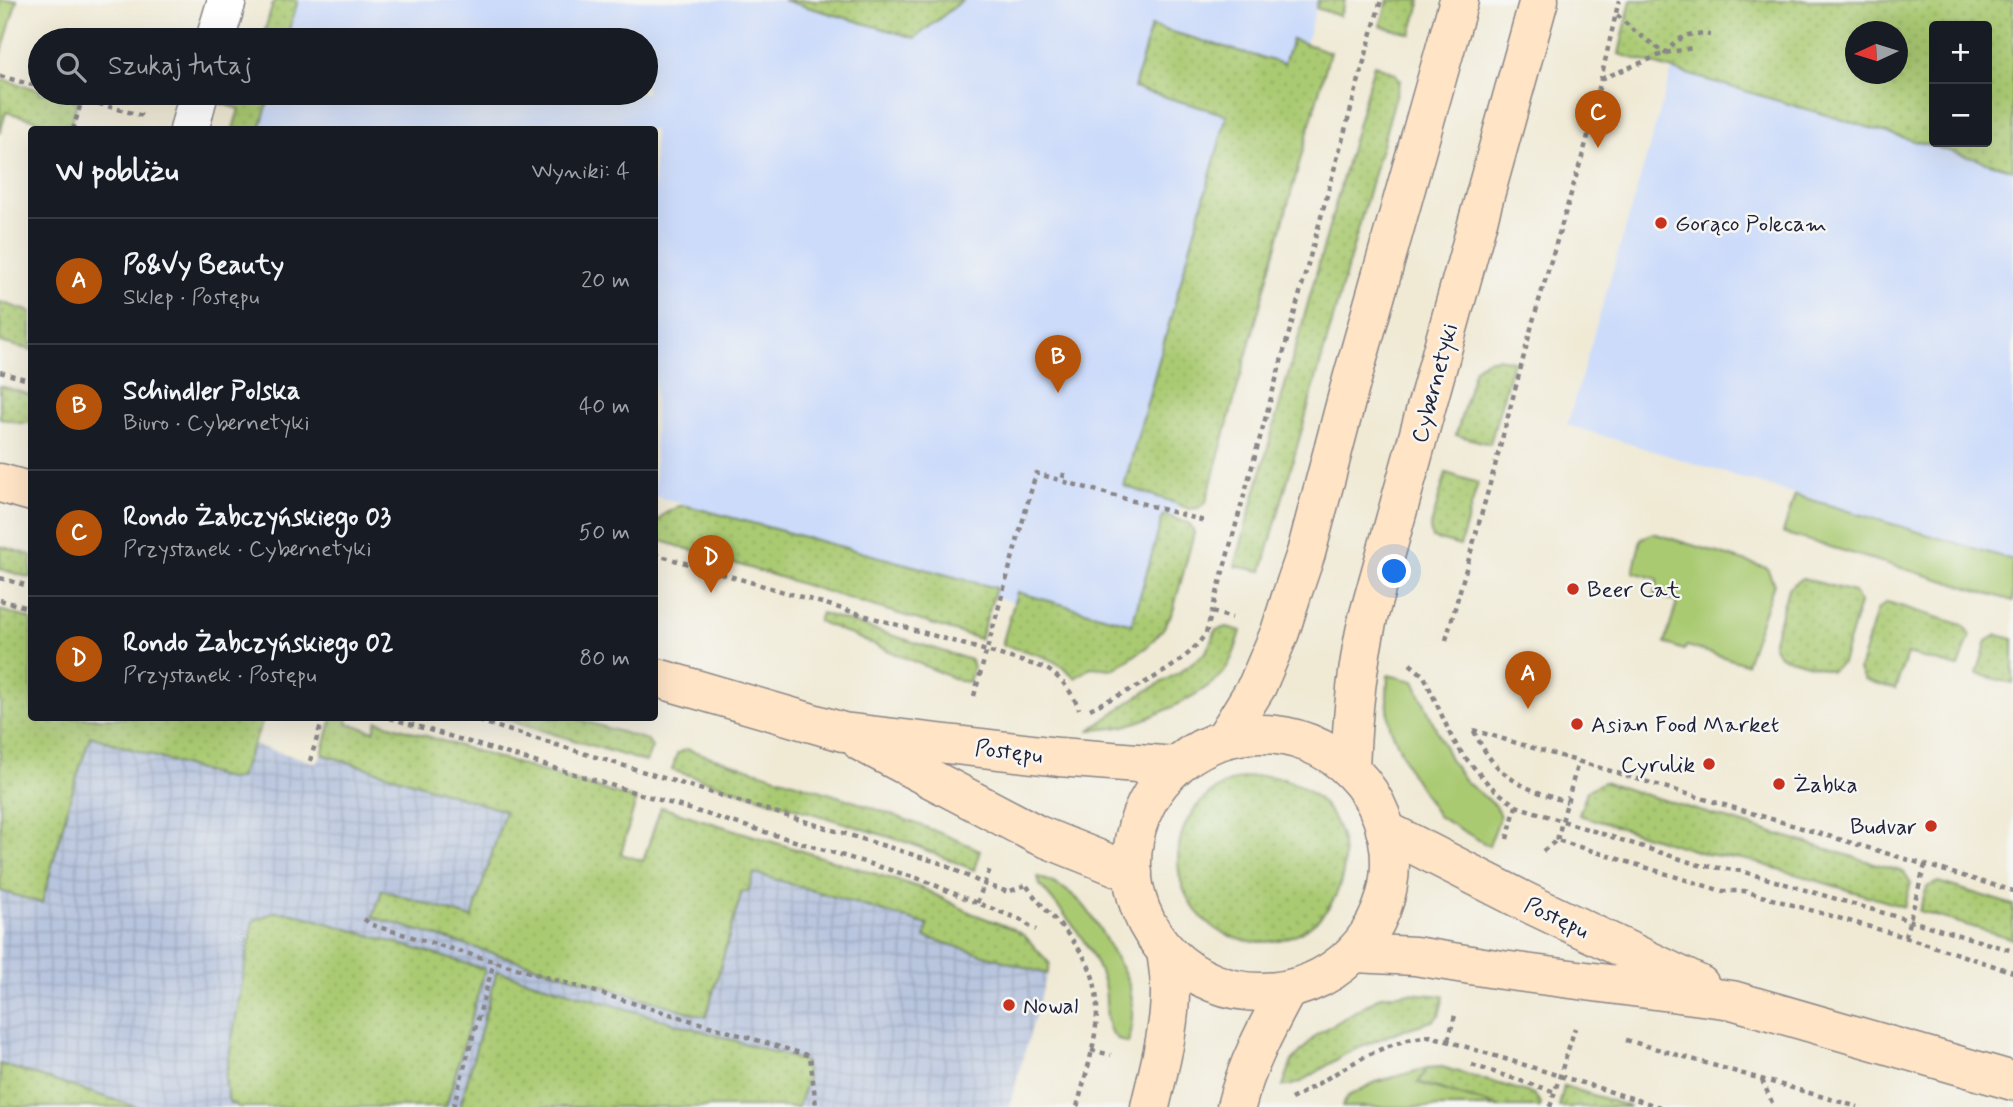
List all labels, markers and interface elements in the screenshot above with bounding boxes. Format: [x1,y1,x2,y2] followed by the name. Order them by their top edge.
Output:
[1845,21,1908,84] north arrow
[1929,21,1992,147] map controls
[1929,21,1992,84] button: +
[28,28,658,105] search box
[52,48,90,86] icon: search
[108,50,252,84] text: Szukaj tutaj
[1929,84,1992,147] button: −
[1575,90,1621,148] pin: C
[56,152,179,191] text: W pobliżu
[531,157,630,187] text: Wyniki: 4
[1675,210,1827,240] place label: Gorąco Polecam
[1653,215,1669,231] marker: Gorąco Polecam
[123,249,284,283] text: Po&Vy Beauty
[71,266,87,296] text: A
[581,266,630,296] text: 20 m
[123,283,259,313] text: Sklep · Postępu
[1406,320,1466,447] street label: Cybernetyki
[1035,335,1081,393] pin: B
[123,375,300,409] text: Schindler Polska
[72,392,86,422] text: B
[579,392,630,422] text: 40 m
[123,409,310,439] text: Biuro · Cybernetyki
[123,501,391,535] text: Rondo Żabczyńskiego 03
[71,518,87,548] text: C
[579,518,630,548] text: 50 m
[123,535,372,565] text: Przystanek · Cybernetyki
[688,535,734,593] pin: D
[1377,554,1411,588] your location
[1587,576,1681,606] place label: Beer Cat
[1565,581,1581,597] marker: Beer Cat
[123,627,394,661] text: Rondo Żabczyńskiego 02
[71,644,87,674] text: D
[579,644,630,674] text: 80 m
[1505,651,1551,709] pin: A
[123,661,317,691] text: Przystanek · Postępu
[1591,711,1779,741] place label: Asian Food Market
[1569,716,1585,732] marker: Asian Food Market
[973,734,1044,772] street label: Postępu
[1621,751,1695,781] place label: Cyrulik
[1701,756,1717,772] marker: Cyrulik
[1793,771,1858,801] place label: Żabka
[1771,776,1787,792] marker: Żabka
[1850,813,1917,843] place label: Budvar
[1923,818,1939,834] marker: Budvar
[1519,891,1593,947] street label: Postępu
[1023,992,1078,1022] place label: Nowal
[1001,997,1017,1013] marker: Nowal

